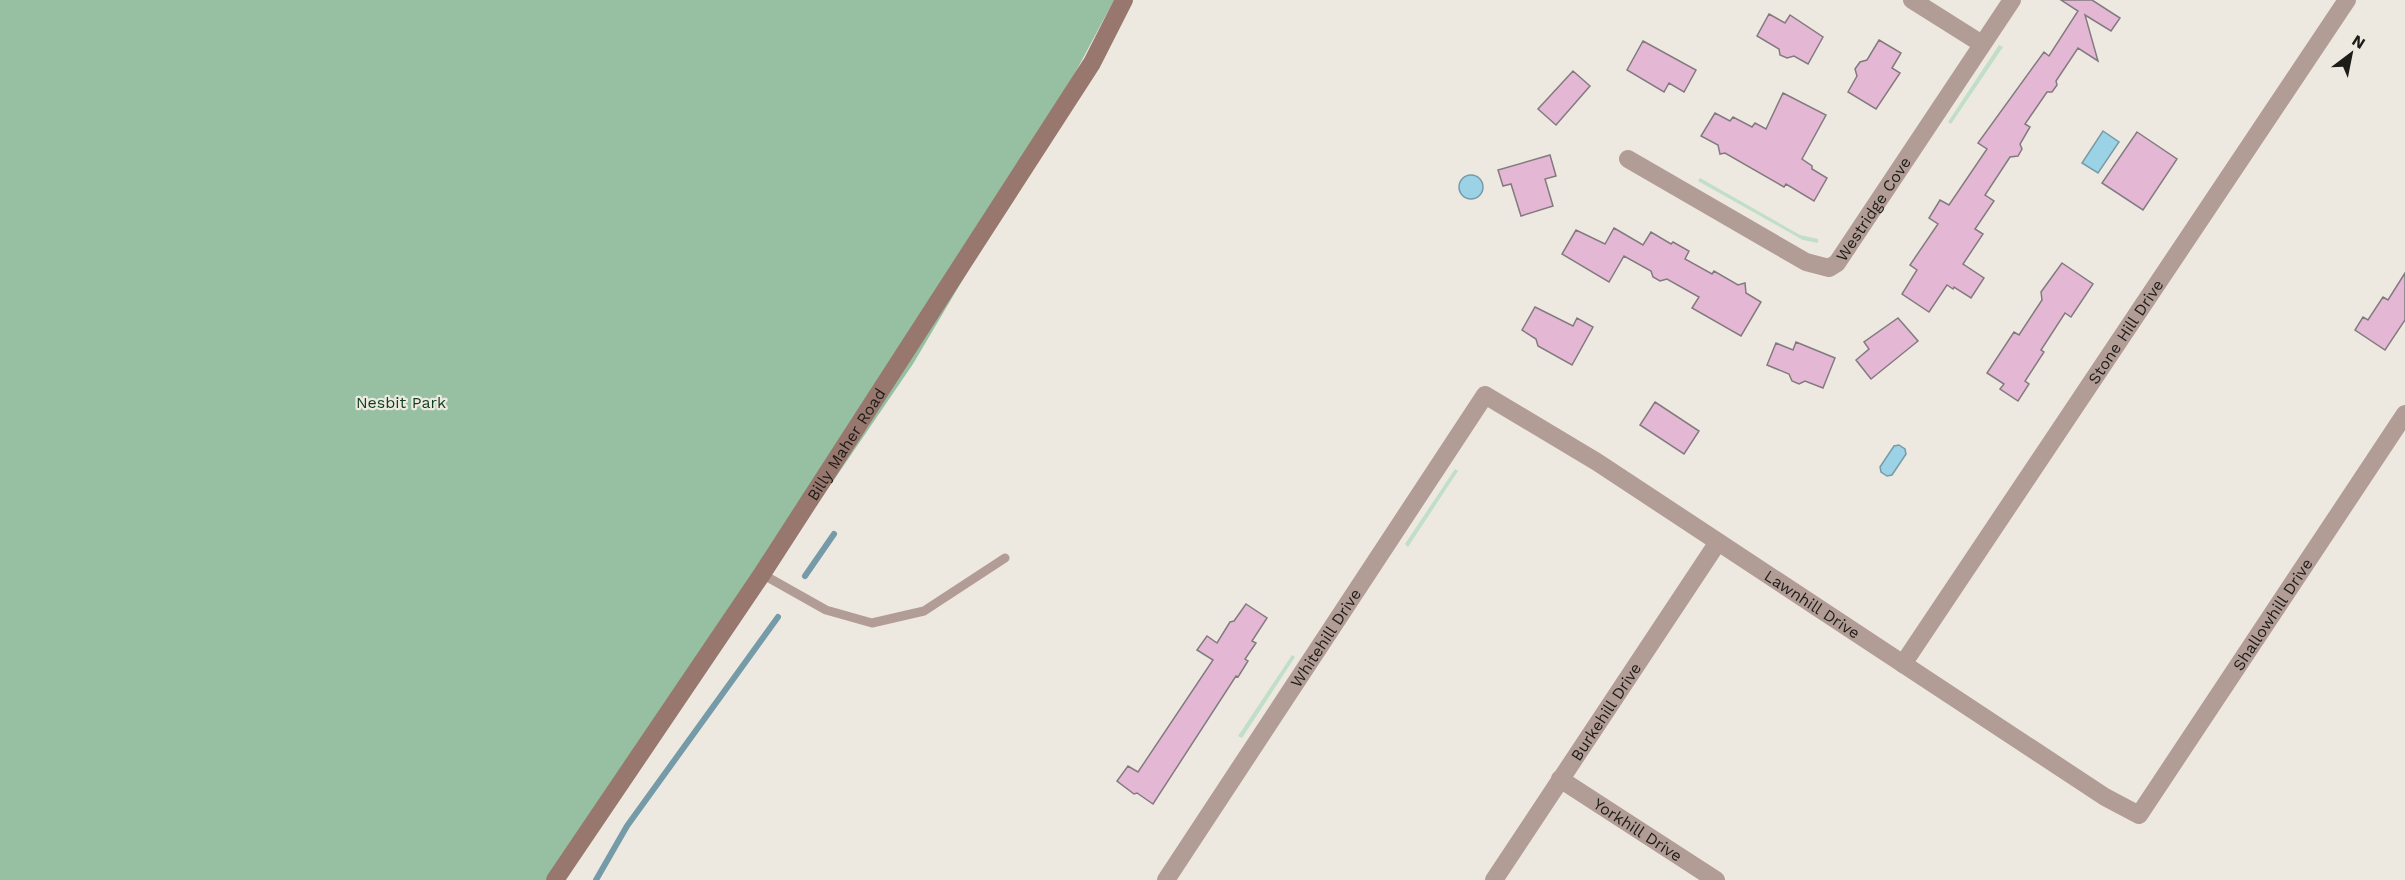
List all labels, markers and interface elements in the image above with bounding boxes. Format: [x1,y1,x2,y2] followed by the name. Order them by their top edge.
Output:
[2321,24,2381,84] north arrow
[2349,31,2369,53] text: N
[1832,153,1915,265] street label: Westridge Cove
[2084,276,2167,388] street label: Stone Hill Drive
[803,385,890,504] street label: Billy Maher Road
[356,393,446,412] park label: Nesbit Park
[2229,555,2317,674] street label: Shallowhill Drive
[1761,566,1863,643] street label: Lawnhill Drive
[1286,585,1365,691] street label: Whitehill Drive
[1567,659,1645,764] street label: Burkehill Drive
[1590,794,1686,866] street label: Yorkhill Drive

